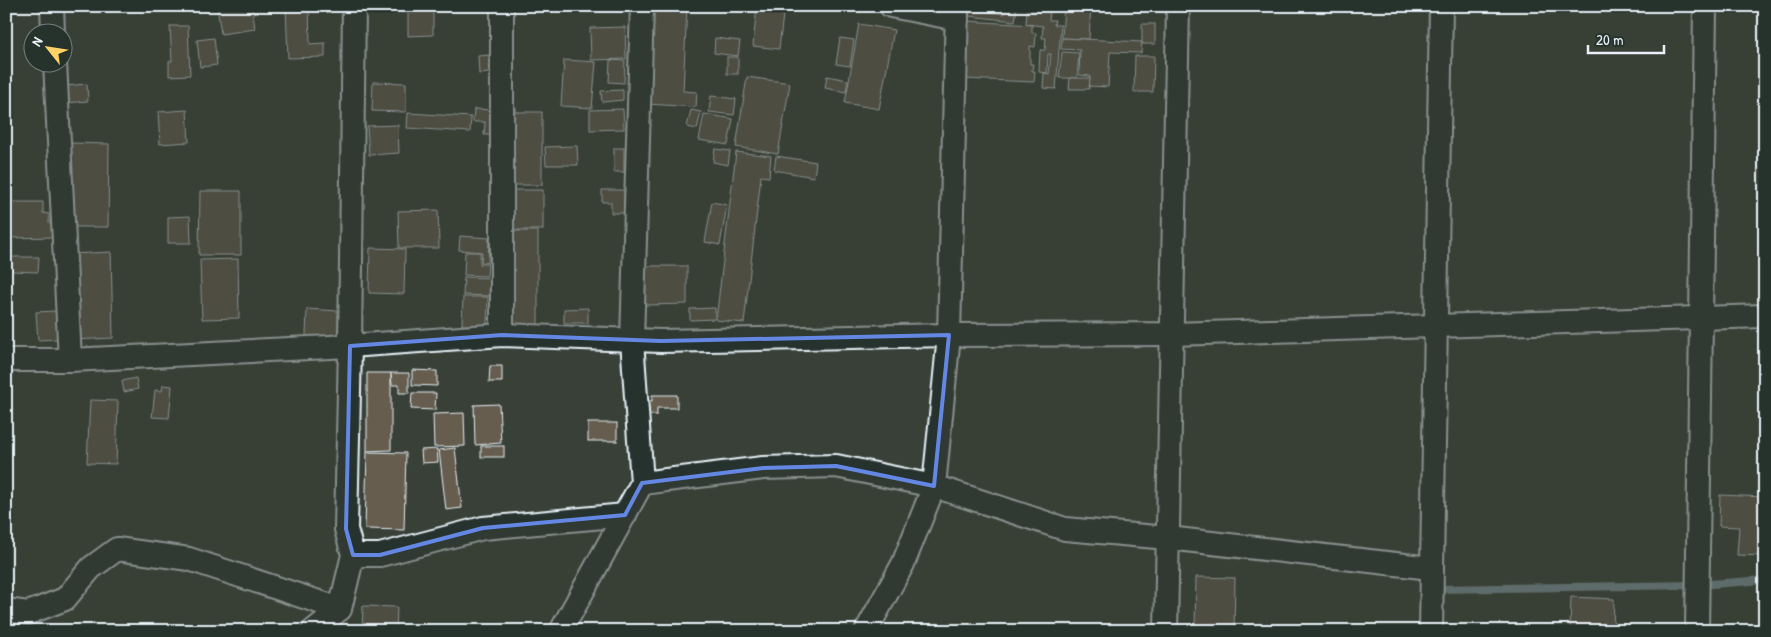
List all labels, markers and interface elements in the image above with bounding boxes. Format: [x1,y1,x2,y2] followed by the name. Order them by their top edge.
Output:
[22,22,72,72] north arrow
[1588,22,1665,54] scale bar
[1596,29,1623,50] text: 20 m
[26,33,47,49] text: N

